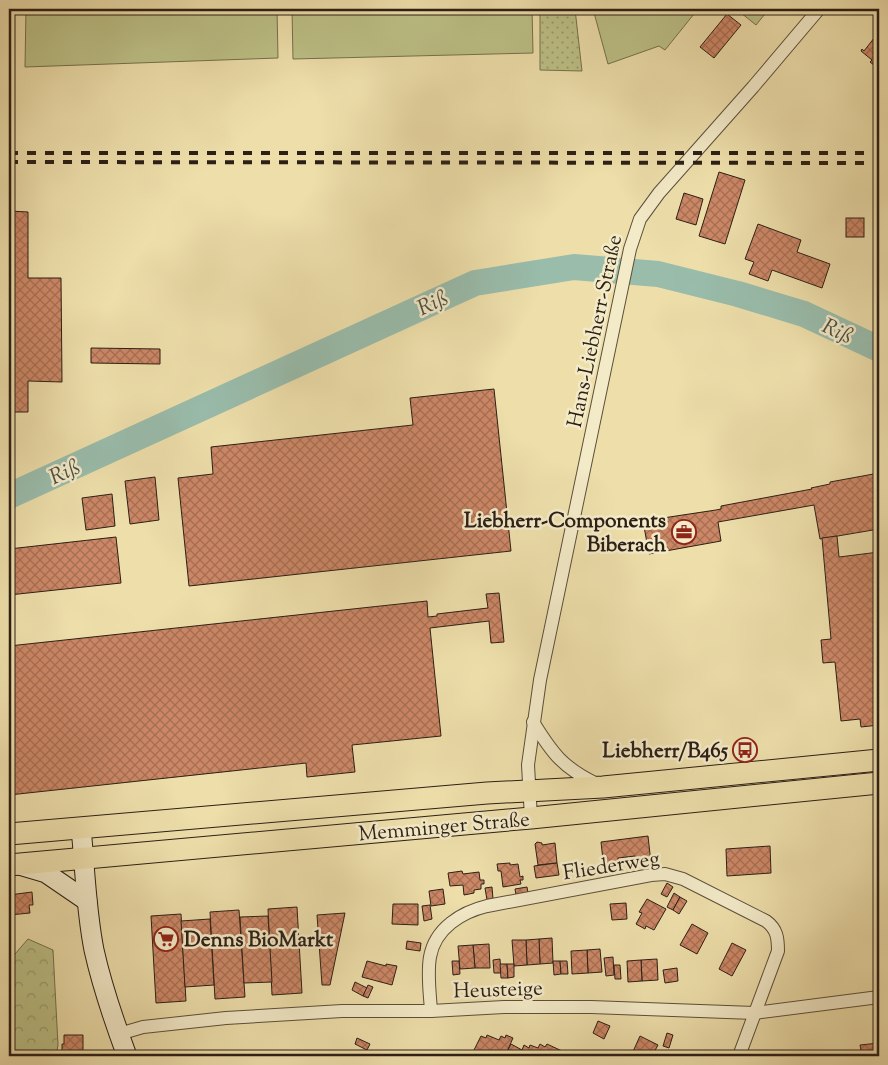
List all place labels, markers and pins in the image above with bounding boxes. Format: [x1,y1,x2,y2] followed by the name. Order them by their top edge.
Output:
[464,507,667,561] place label: Liebherr-Components Biberach
[671,519,697,545] office icon: Liebherr-Components Biberach
[602,737,729,767] place label: Liebherr/B465
[732,737,758,763] bus stop icon: Liebherr/B465
[153,926,179,952] supermarket icon: Denns BioMarkt
[184,926,334,956] place label: Denns BioMarkt

